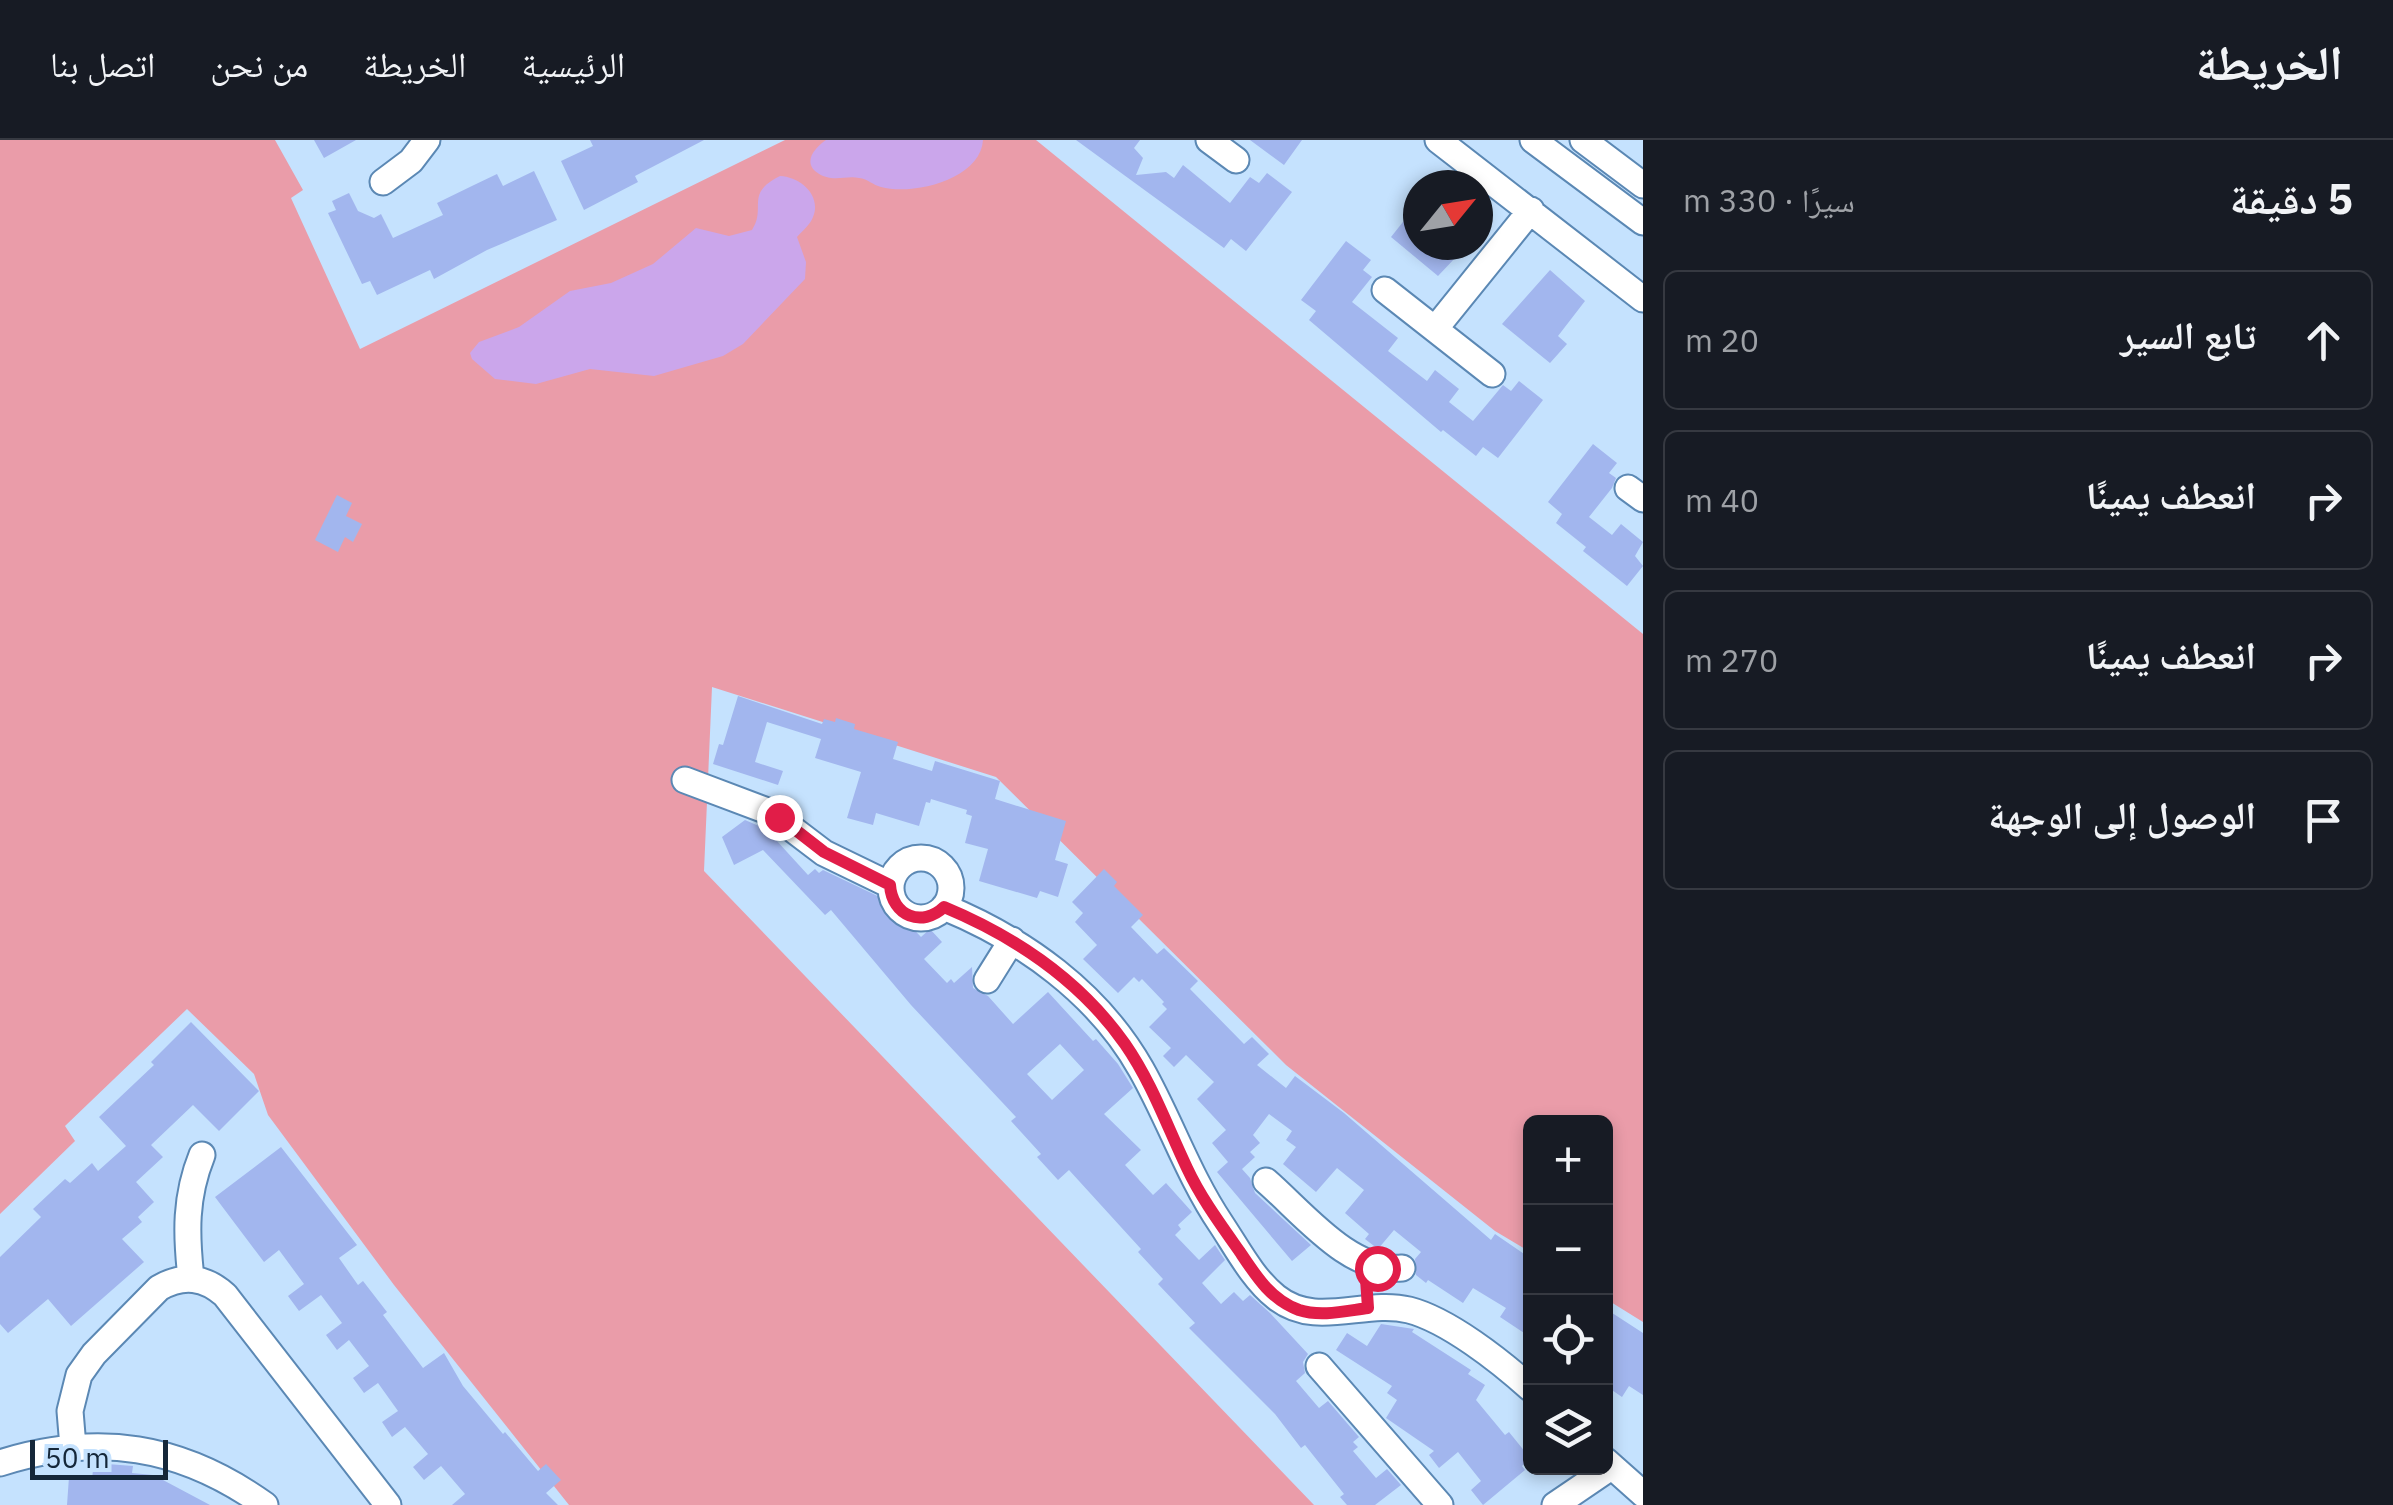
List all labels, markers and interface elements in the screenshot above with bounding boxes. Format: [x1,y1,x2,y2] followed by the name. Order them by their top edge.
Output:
[2196,31,2343,93] text: الخريطة
[50,41,155,87] text: اتصل بنا
[210,41,308,87] text: من نحن
[363,41,466,87] text: الخريطة
[521,41,625,87] text: الرئيسية
[1403,170,1493,260] north arrow
[2230,171,2353,226] text: 5 دقيقة
[1683,179,1855,221] text: سيرًا · 330 m
[2120,310,2256,359] text: تابع السير
[2296,313,2351,368] icon: ahead
[1685,319,1759,361] text: 20 m
[2086,470,2256,519] text: انعطف يمينًا
[2296,473,2351,528] icon: right
[1685,479,1759,521] text: 40 m
[2086,630,2256,679] text: انعطف يمينًا
[2296,633,2351,688] icon: right
[1685,639,1778,681] text: 270 m
[1988,790,2256,839] text: الوصول إلى الوجهة
[2296,793,2351,848] icon: arrive
[757,795,803,841] route end
[1523,1115,1613,1475] map controls
[1523,1115,1613,1205] button: +
[1523,1205,1613,1295] button: −
[1355,1246,1401,1292] route start
[1523,1295,1613,1385] button: locate
[1523,1385,1613,1475] button: layers
[30,1435,168,1480] scale bar
[45,1439,110,1476] text: 50 m

